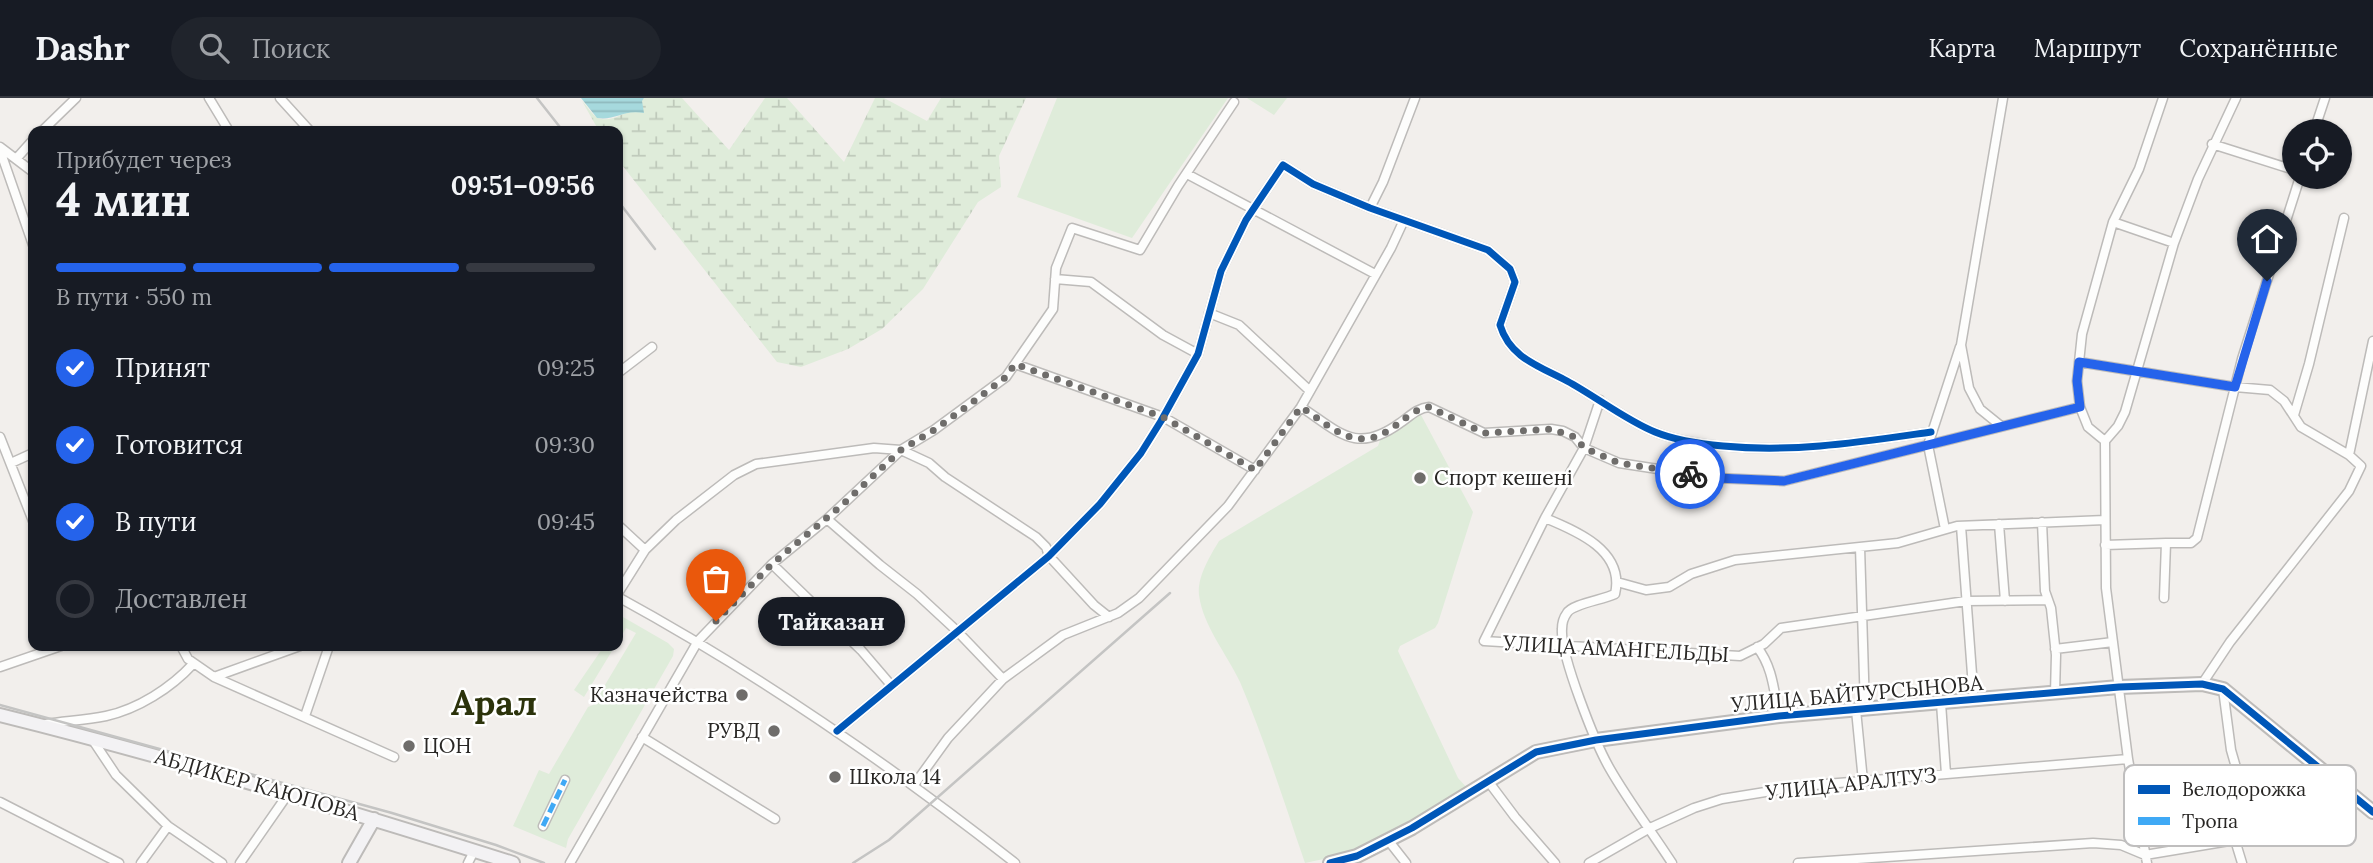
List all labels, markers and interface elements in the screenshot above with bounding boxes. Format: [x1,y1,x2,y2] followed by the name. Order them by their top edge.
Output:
[171,17,661,80] search box
[35,27,129,69] text: Dashr
[195,29,233,67] icon: search
[251,32,330,65] text: Поиск
[1928,33,1996,64] text: Карта
[2034,33,2141,64] text: Маршрут
[2179,33,2338,64] text: Сохранённые
[2282,119,2352,189] map controls
[2282,119,2352,189] button: locate
[56,145,232,174] text: Прибудет через
[451,169,595,202] text: 09:51–09:56
[56,170,191,229] text: 4 мин
[2237,209,2297,281] pin
[2248,220,2286,258] icon: home
[56,282,212,311] text: В пути · 550 m
[56,349,94,387] icon: check
[115,351,210,384] text: Принят
[537,353,595,382] text: 09:25
[56,426,94,464] icon: check
[115,428,243,461] text: Готовится
[535,430,595,459] text: 09:30
[1655,439,1725,509] courier
[1671,455,1709,493] icon: bike
[1434,464,1573,491] place label: Спорт кешені
[1412,470,1428,486] marker: Спорт кешені
[56,503,94,541] icon: check
[115,505,197,538] text: В пути
[537,507,595,536] text: 09:45
[686,549,746,621] pin
[697,560,735,598] icon: bag
[115,582,248,615] text: Доставлен
[758,596,905,646] callout: Тайказан
[778,607,885,636] text: Тайказан
[1501,629,1730,668] street label: УЛИЦА АМАНГЕЛЬДЫ
[1729,669,1985,718] street label: УЛИЦА БАЙТУРСЫНОВА
[451,680,537,725] district label: Арал
[590,681,728,708] place label: Казначейства
[734,687,750,703] marker: Казначейства
[707,717,760,744] place label: РУВД
[766,723,782,739] marker: РУВД
[423,732,472,759] place label: ЦОН
[401,738,417,754] marker: ЦОН
[151,742,363,827] street label: АБДИКЕР КАЮПОВА
[1763,761,1938,806] street label: УЛИЦА АРАЛТУЗ
[849,763,941,790] place label: Школа 14
[2124,765,2356,846] legend
[827,769,843,785] marker: Школа 14
[2182,777,2306,801] text: Велодорожка
[2182,809,2238,833] text: Тропа

